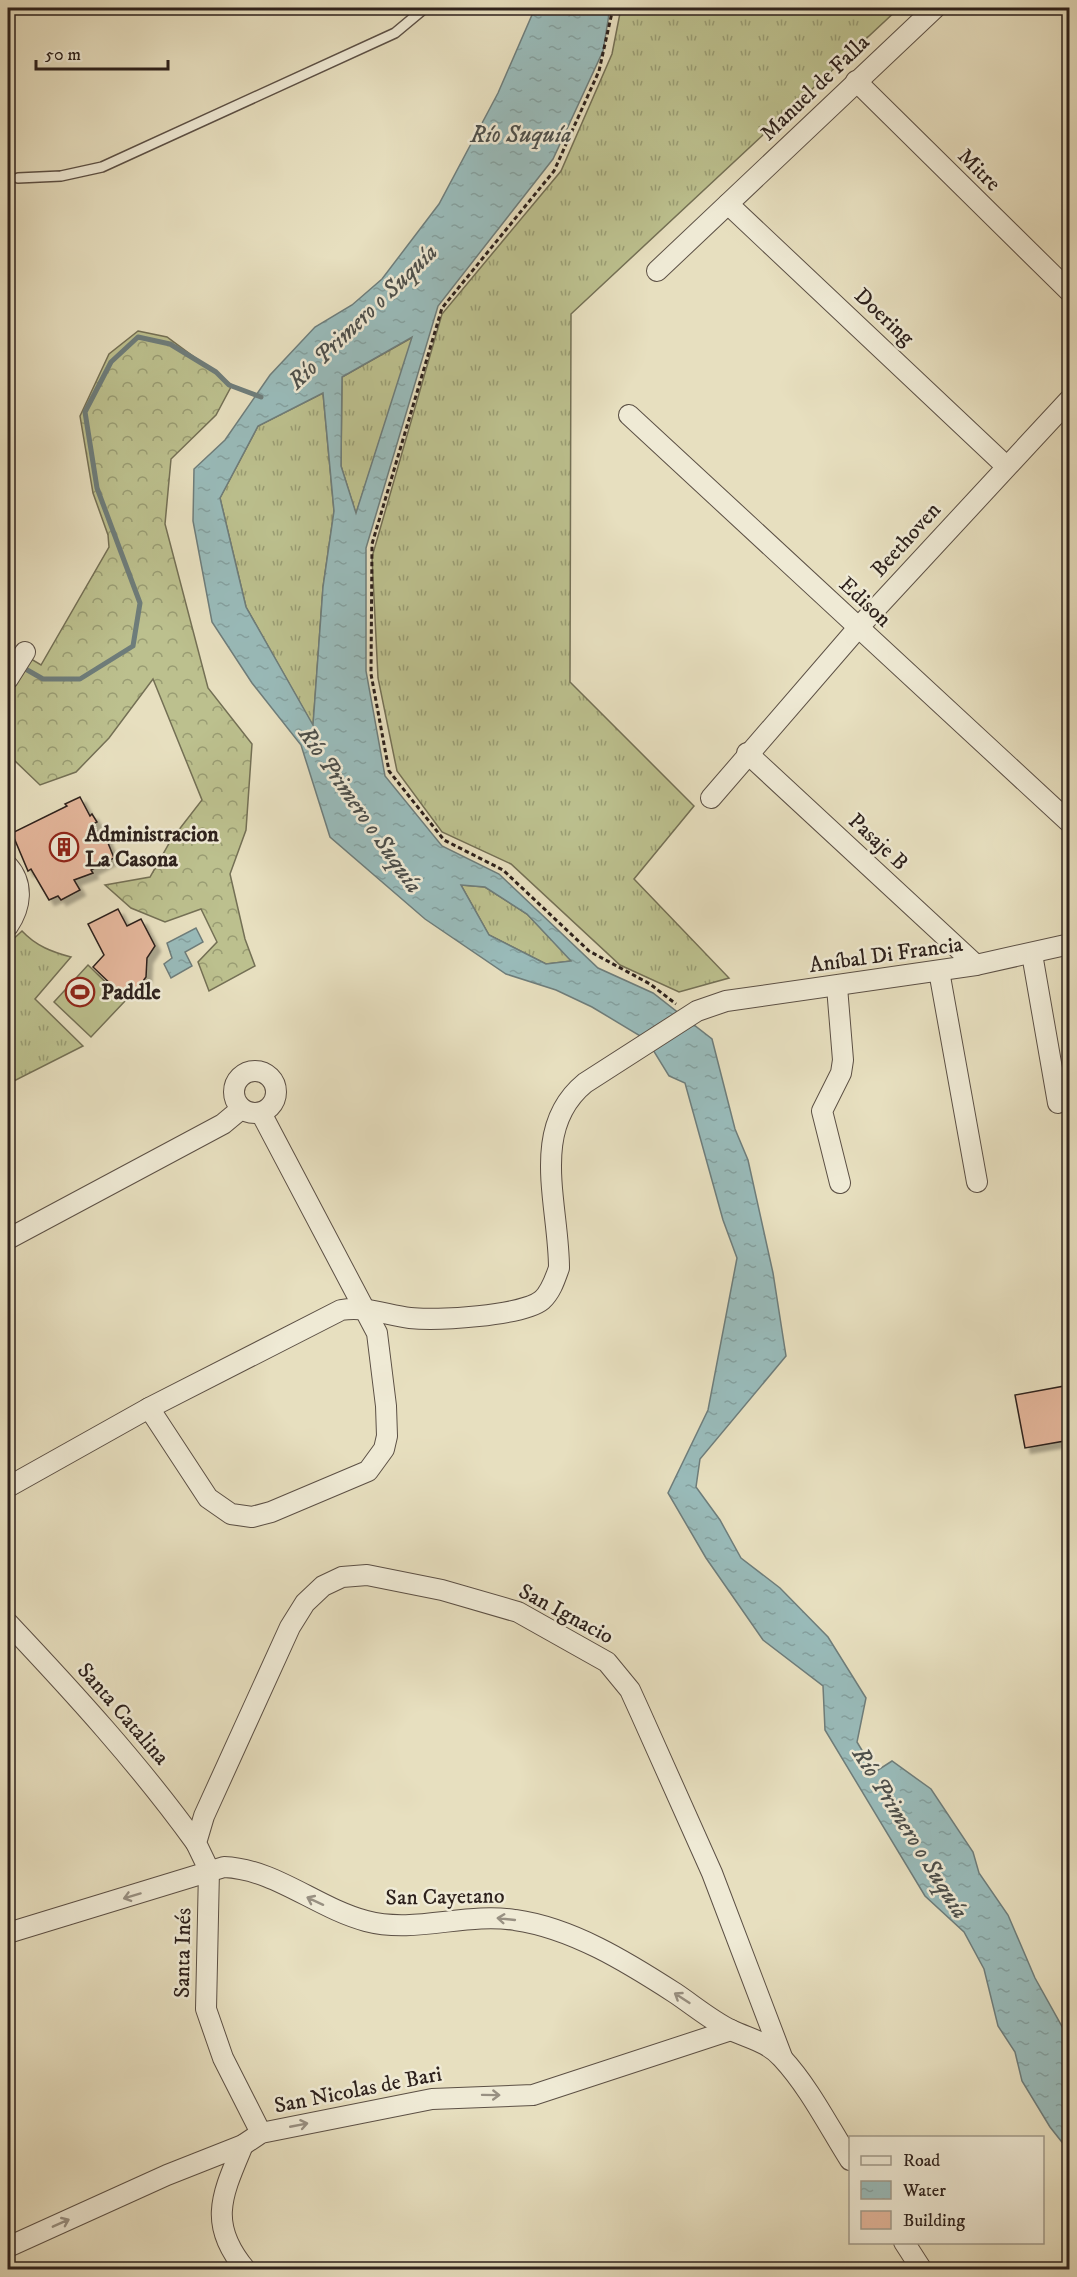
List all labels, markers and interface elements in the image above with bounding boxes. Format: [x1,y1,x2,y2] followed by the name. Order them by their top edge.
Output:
[755,29,876,147] street label: Manuel de Falla
[36,33,168,71] scale bar
[45,44,81,66] text: 50 m
[469,120,572,150] water label: Río Suquía
[952,143,1006,197] street label: Mitre
[281,238,444,397] water label: Río Primero o Suquía
[848,282,920,352] street label: Doering
[865,497,947,583] street label: Beethoven
[833,571,897,633] street label: Edison
[291,720,429,899] water label: Río Primero o Suquía
[843,808,913,876] street label: Pasaje B
[84,821,219,873] place label: Administracion La Casona
[48,831,80,863] building icon: Administracion La Casona
[807,931,965,979] street label: Aníbal Di Francia
[64,976,96,1008] sports icon: Paddle
[101,979,161,1006] place label: Paddle
[514,1578,618,1650] street label: San Ignacio
[71,1657,175,1771] street label: Santa Catalina
[844,1741,975,1925] water label: Río Primero o Suquía
[385,1882,505,1912] street label: San Cayetano
[123,1891,142,1902] one-way arrow
[307,1895,325,1906] one-way arrow
[169,1908,197,1998] street label: Santa Inés
[496,1913,516,1924] one-way arrow
[674,1992,691,2004] one-way arrow
[272,2061,444,2119] street label: San Nicolas de Bari
[480,2090,500,2101] one-way arrow
[288,2119,308,2130] one-way arrow
[849,2136,1044,2244] legend
[903,2150,940,2172] text: Road
[902,2180,946,2202] text: Water
[903,2210,965,2232] text: Building
[51,2216,69,2228] one-way arrow

